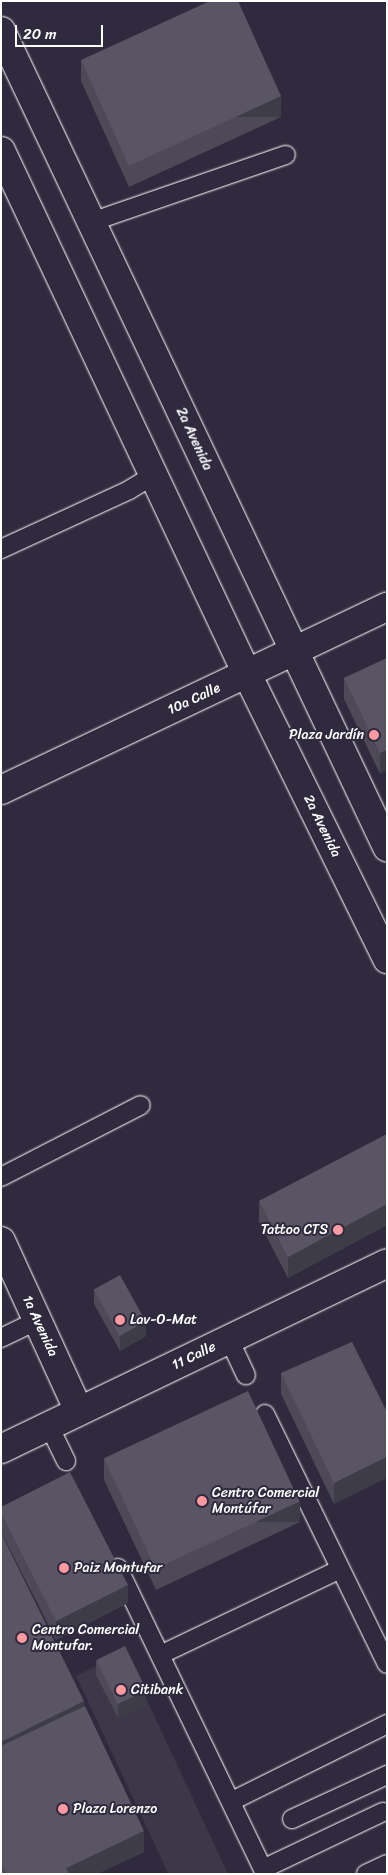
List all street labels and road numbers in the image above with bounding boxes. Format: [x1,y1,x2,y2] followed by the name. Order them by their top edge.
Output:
[172,405,216,473] street label: 2a Avenida
[165,679,223,719] street label: 10a Calle
[300,792,344,860] street label: 2a Avenida
[19,1293,61,1359] street label: 1a Avenida
[169,1338,219,1374] street label: 11 Calle

